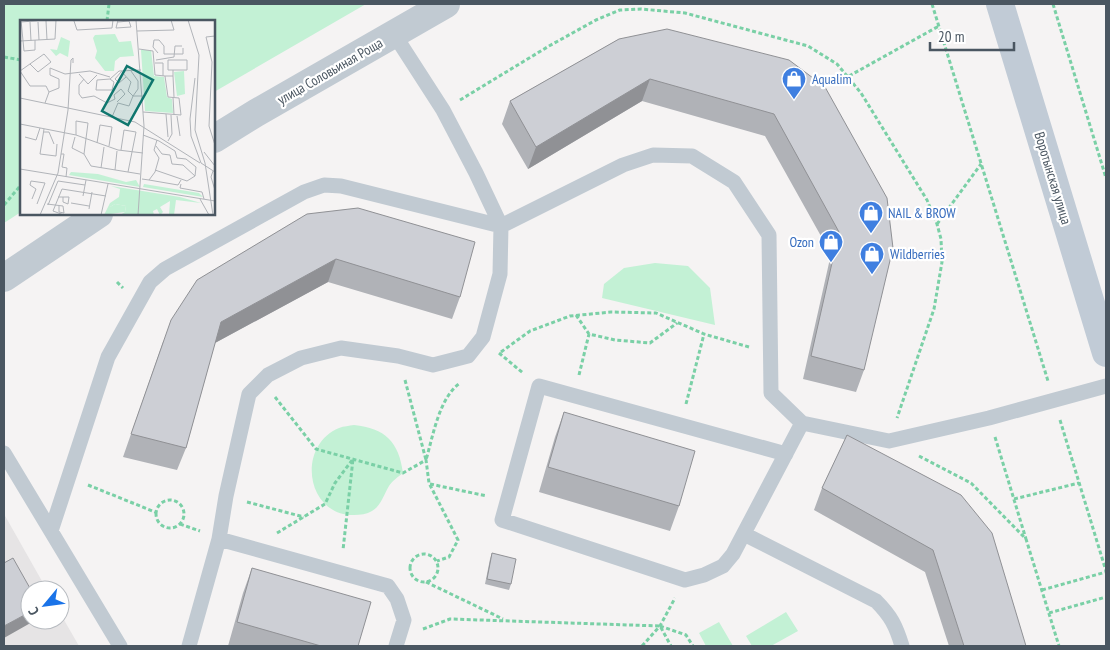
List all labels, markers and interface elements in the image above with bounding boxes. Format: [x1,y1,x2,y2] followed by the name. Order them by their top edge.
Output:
[20,20,215,215] inset map
[930,20,1014,52] scale bar
[938,27,964,46] text: 20 m
[274,34,386,108] street label: улица Соловьиная Роща
[781,66,807,100] shop icon: Aqualim
[812,70,852,88] place label: Aqualim
[1030,130,1076,226] street label: Воротынская улица
[858,200,884,234] shop icon: NAIL & BROW
[888,204,956,222] place label: NAIL & BROW
[818,229,844,263] shop icon: Ozon
[789,233,814,251] place label: Ozon
[859,241,885,275] shop icon: Wildberries
[890,245,945,263] place label: Wildberries
[20,580,70,630] north arrow
[24,604,43,618] text: С

